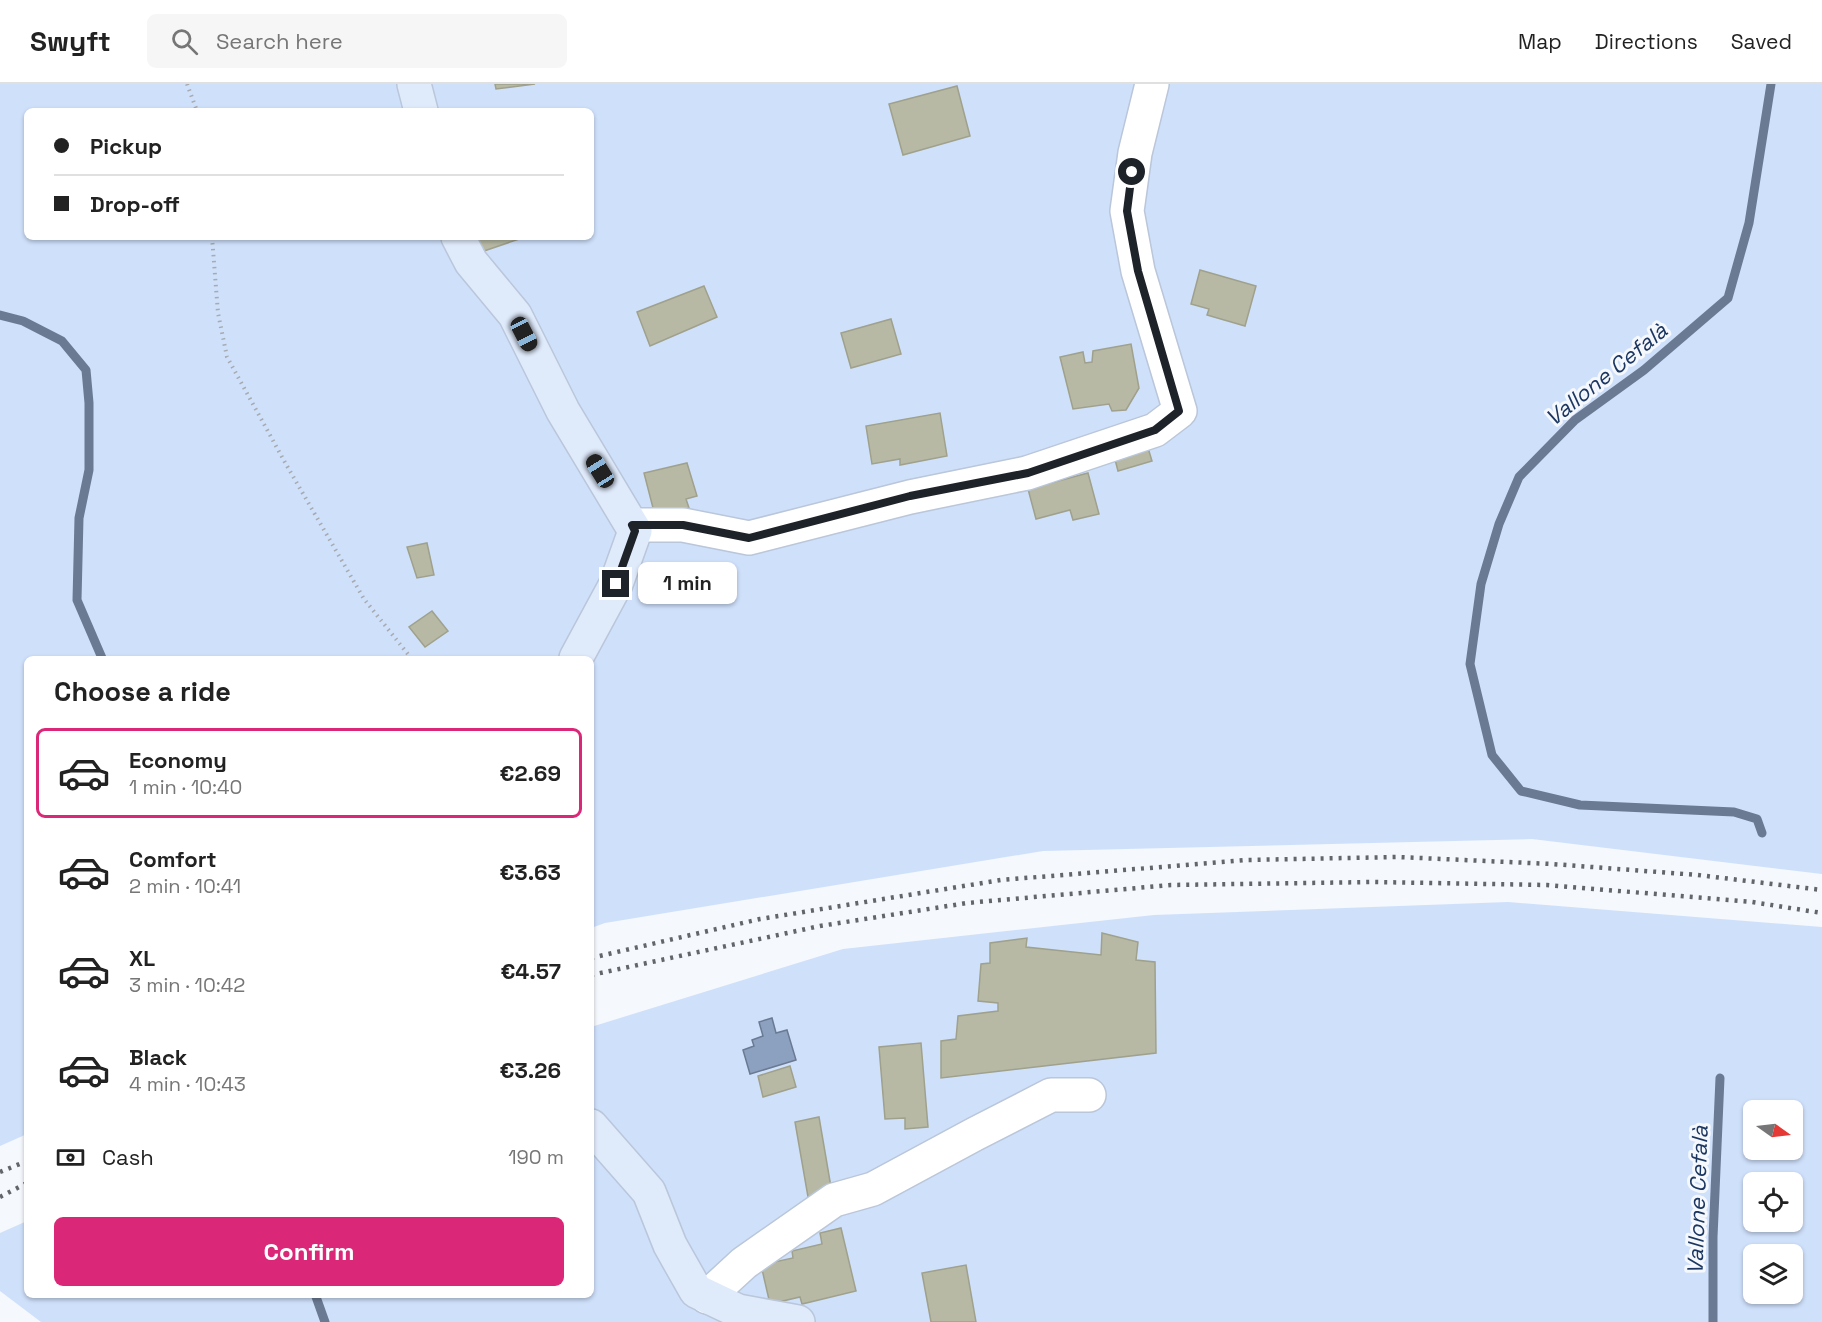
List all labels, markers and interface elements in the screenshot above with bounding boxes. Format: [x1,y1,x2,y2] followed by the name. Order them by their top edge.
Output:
[147,14,567,68] search box
[30,23,111,59] text: Swyft
[168,25,201,58] icon: search
[216,27,343,55] text: Search here
[1518,28,1562,55] text: Map
[1595,28,1698,55] text: Directions
[1731,28,1792,55] text: Saved
[90,132,162,160] text: Pickup
[1118,158,1145,185] route start
[90,190,180,218] text: Drop-off
[508,314,540,354] car
[1539,316,1673,432] water label: Vallone Cefalà
[583,451,617,491] car
[637,563,736,605] callout: 1 min
[602,570,629,597] route end
[663,570,712,596] text: 1 min
[54,674,231,709] text: Choose a ride
[57,746,111,800] icon: car
[129,746,227,774] text: Economy
[499,759,561,787] text: €2.69
[129,774,242,800] text: 1 min · 10:40
[57,845,111,899] icon: car
[129,845,217,873] text: Comfort
[499,858,561,886] text: €3.63
[129,873,241,899] text: 2 min · 10:41
[57,944,111,998] icon: car
[129,944,155,972] text: XL
[500,957,561,985] text: €4.57
[129,972,245,998] text: 3 min · 10:42
[57,1043,111,1097] icon: car
[129,1043,187,1071] text: Black
[499,1056,561,1084] text: €3.26
[129,1071,246,1097] text: 4 min · 10:43
[1743,1100,1803,1160] north arrow
[1743,1100,1803,1304] map controls
[1680,1125,1714,1275] water label: Vallone Cefalà
[54,1141,87,1174] icon: cash
[102,1143,154,1171] text: Cash
[508,1144,564,1170] text: 190 m
[1743,1172,1803,1232] button: locate
[54,1217,564,1286] button: Confirm
[1743,1244,1803,1304] button: layers

